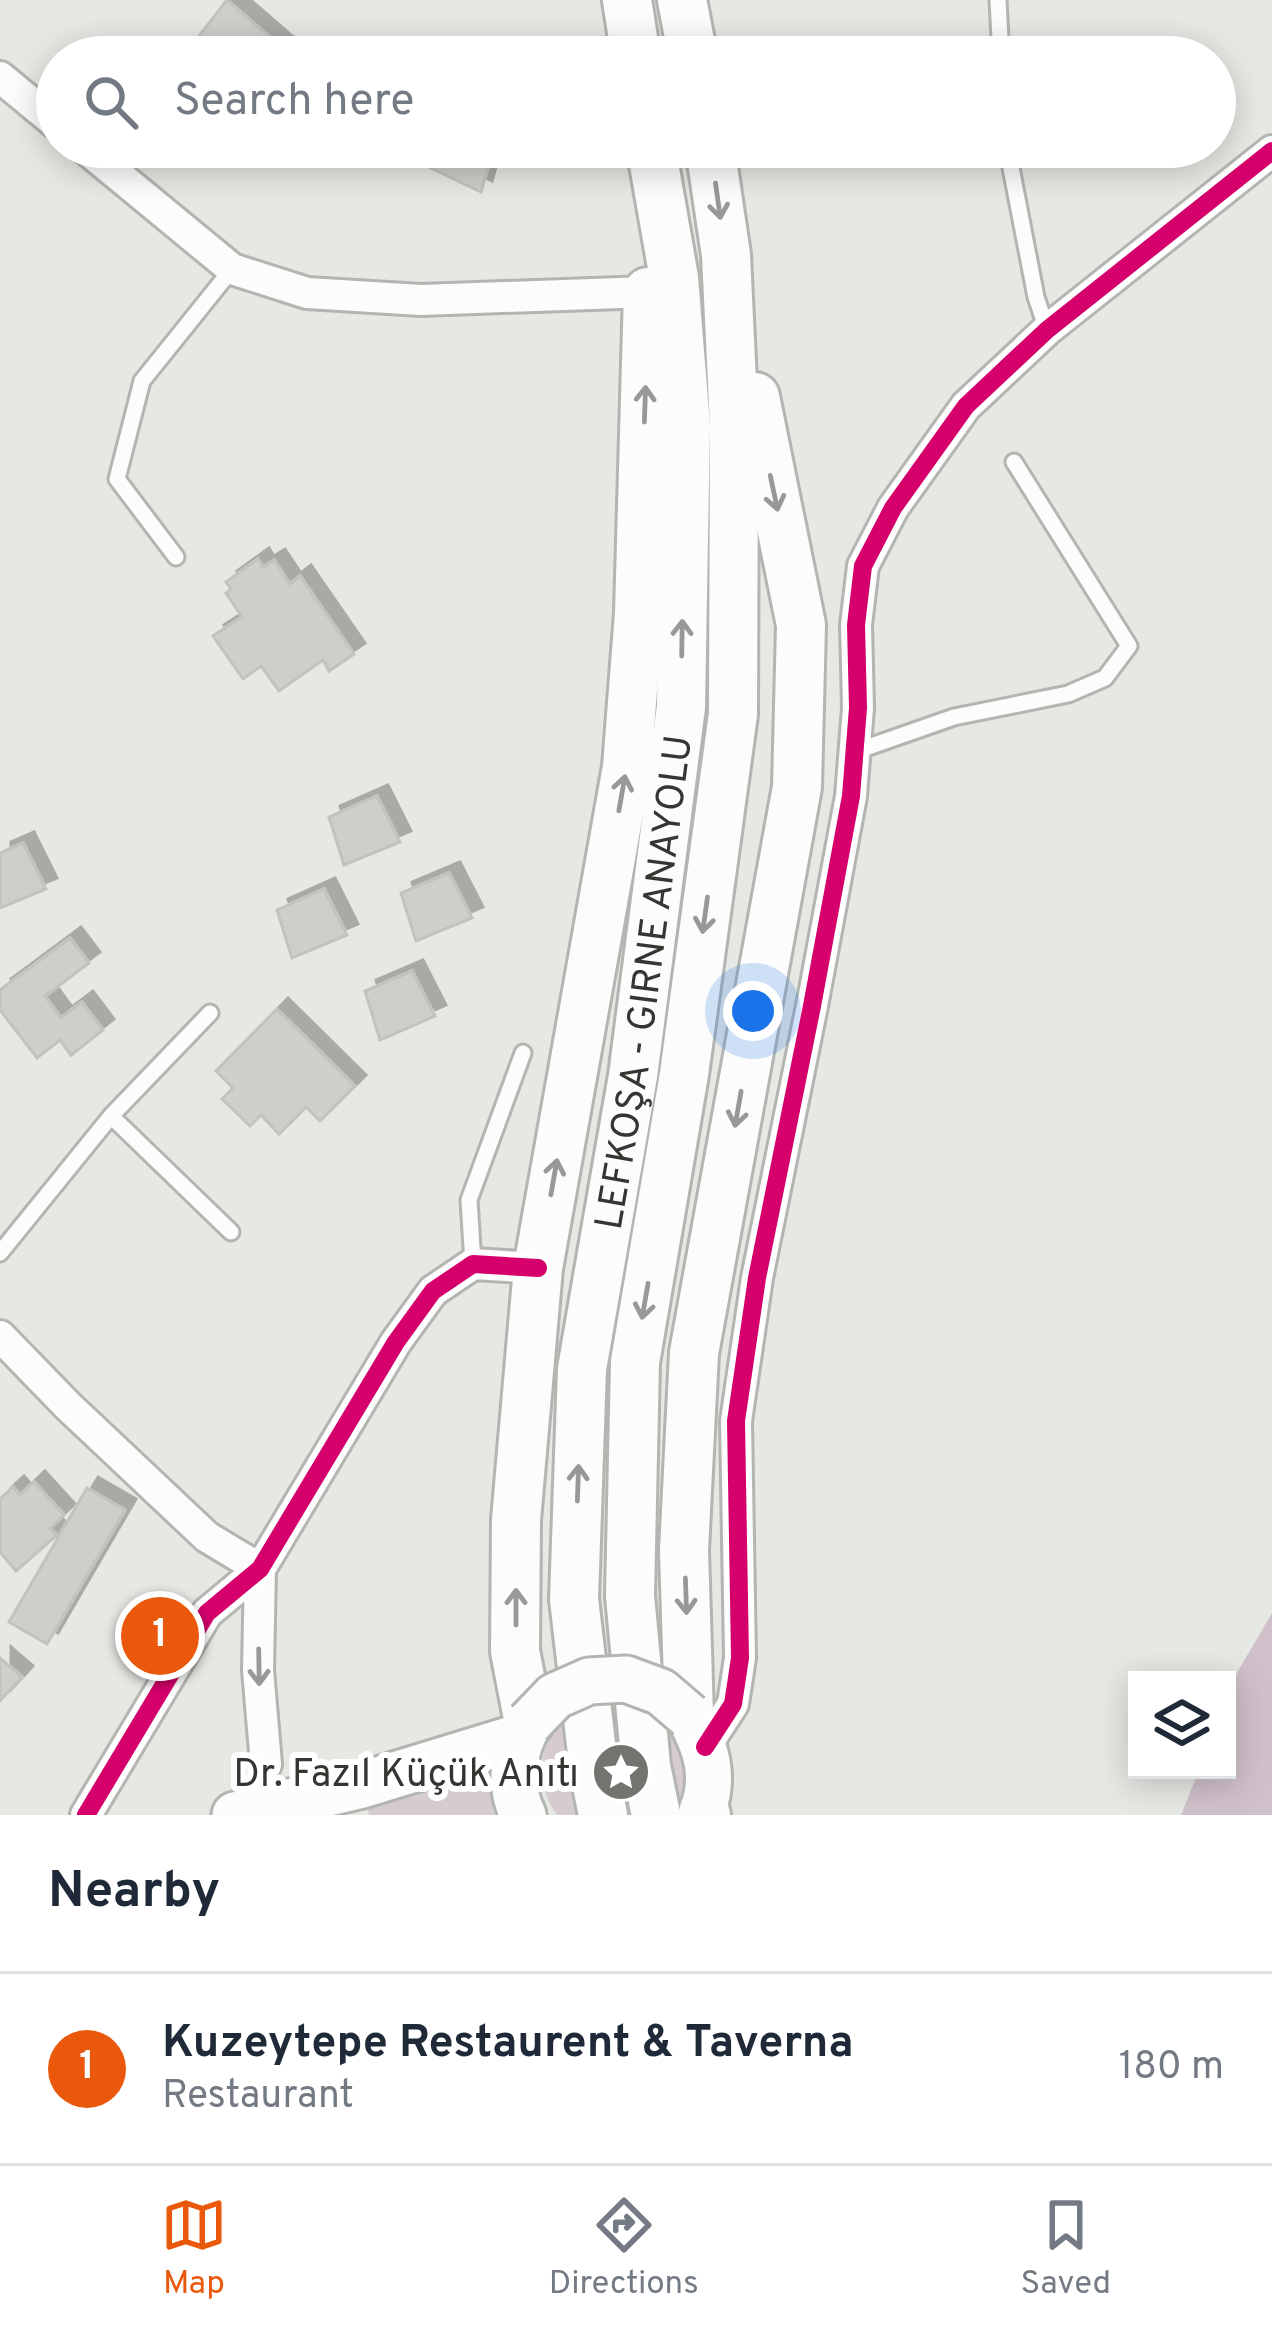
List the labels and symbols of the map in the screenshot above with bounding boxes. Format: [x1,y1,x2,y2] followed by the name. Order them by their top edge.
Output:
[707,181,730,220] one-way arrow
[634,385,657,424] one-way arrow
[764,473,787,511] one-way arrow
[671,619,694,658] one-way arrow
[587,732,706,1234] street label: LEFKOŞA - GIRNE ANAYOLU
[612,775,634,814] one-way arrow
[694,895,716,934] one-way arrow
[723,981,783,1041] your location
[726,1088,749,1127] one-way arrow
[544,1159,566,1198] one-way arrow
[633,1280,656,1319] one-way arrow
[567,1464,590,1503] one-way arrow
[674,1576,697,1615] one-way arrow
[505,1588,527,1627] one-way arrow
[121,1591,199,1681] pin: 1
[247,1647,270,1686] one-way arrow
[590,1741,652,1803] place icon: Dr. Fazıl Küçük Anıtı
[233,1752,579,1801] place label: Dr. Fazıl Küçük Anıtı

